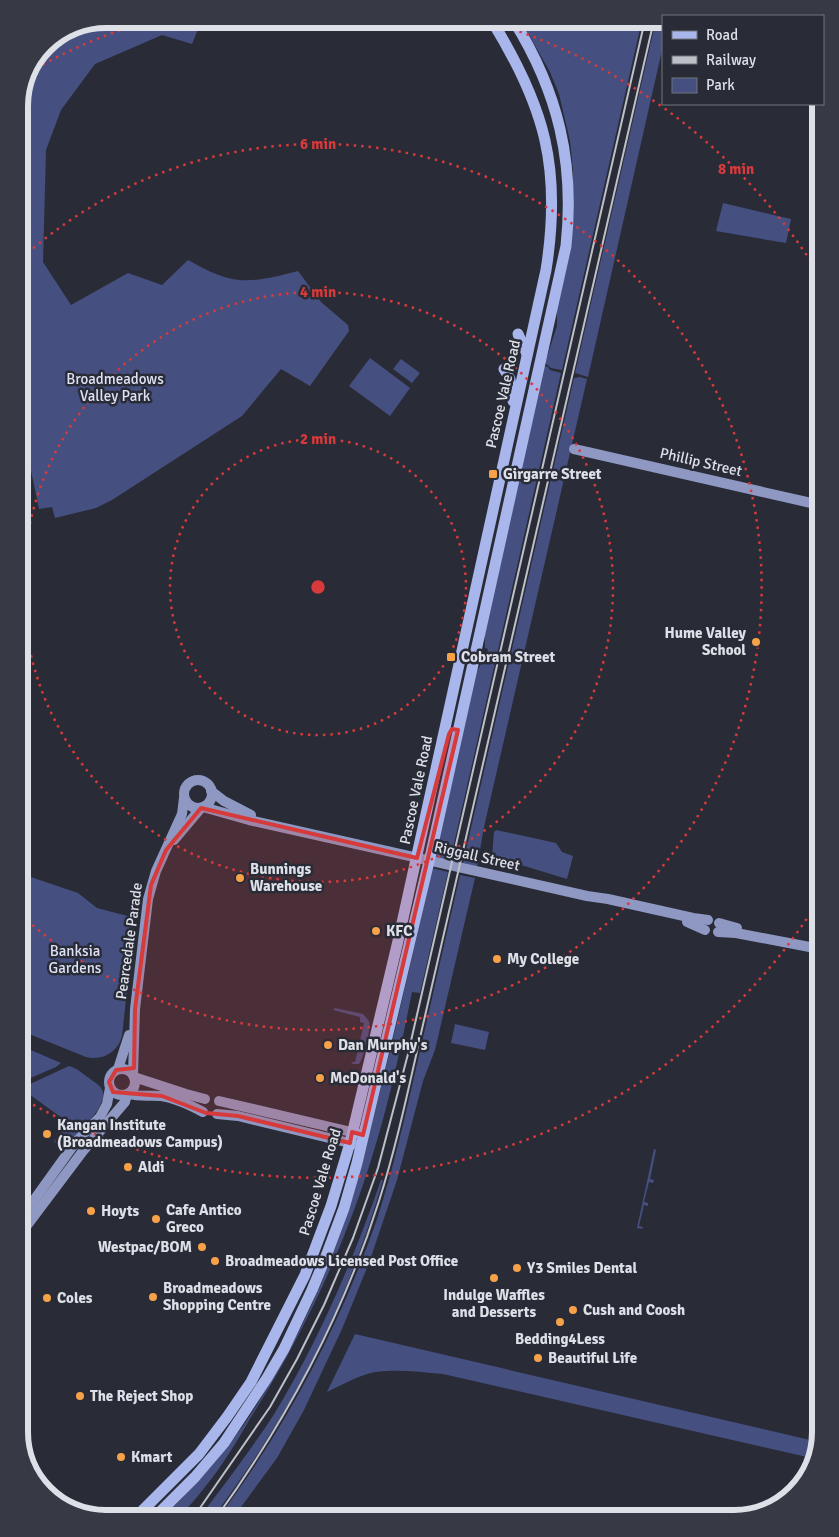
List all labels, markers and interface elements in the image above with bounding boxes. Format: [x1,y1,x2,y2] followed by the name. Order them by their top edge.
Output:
[662,15,824,105] legend
[706,26,738,44] text: Road
[706,51,756,69] text: Railway
[706,76,735,94] text: Park
[300,135,336,153] text: 6 min
[718,160,754,178] text: 8 min
[300,283,336,301] text: 4 min
[482,338,524,450] street label: Pascoe Vale Road
[66,370,164,405] park label: Broadmeadows Valley Park
[300,430,336,448] text: 2 min
[658,444,744,480] street label: Phillip Street
[503,465,602,483] place label: Girgarre Street
[487,468,499,480] marker: Girgarre Street
[309,578,327,596] centre of rings
[664,624,747,659] place label: Hume Valley School
[750,636,762,648] marker: Hume Valley School
[461,648,555,666] place label: Cobram Street
[445,651,457,663] marker: Cobram Street
[396,734,436,846] street label: Pascoe Vale Road
[432,837,522,875] street label: Riggall Street
[250,860,322,895] place label: Bunnings Warehouse
[234,872,246,884] marker: Bunnings Warehouse
[112,881,146,1001] street label: Pearcedale Parade
[386,922,412,940] place label: KFC
[370,925,382,937] marker: KFC
[49,942,102,977] park label: Banksia Gardens
[507,950,579,968] place label: My College
[491,953,503,965] marker: My College
[338,1036,428,1054] place label: Dan Murphy's
[322,1039,334,1051] marker: Dan Murphy's
[330,1069,407,1087] place label: McDonald's
[314,1072,326,1084] marker: McDonald's
[57,1116,223,1151] place label: Kangan Institute (Broadmeadows Campus)
[295,1126,345,1238] street label: Pascoe Vale Road
[41,1128,53,1140] marker: Kangan Institute (Broadmeadows Campus)
[138,1158,165,1176] place label: Aldi
[122,1161,134,1173] marker: Aldi
[166,1201,242,1236] place label: Cafe Antico Greco
[101,1202,140,1220] place label: Hoyts
[85,1205,97,1217] marker: Hoyts
[150,1213,162,1225] marker: Cafe Antico Greco
[98,1238,192,1256] place label: Westpac/BOM
[196,1241,208,1253] marker: Westpac/BOM
[225,1252,458,1270] place label: Broadmeadows Licensed Post Office
[209,1255,221,1267] marker: Broadmeadows Licensed Post Office
[526,1259,637,1277] place label: Y3 Smiles Dental
[511,1262,523,1274] marker: Y3 Smiles Dental
[488,1272,500,1284] marker: Indulge Waffles and Desserts
[163,1279,271,1314] place label: Broadmeadows Shopping Centre
[443,1286,545,1321] place label: Indulge Waffles and Desserts
[57,1289,93,1307] place label: Coles
[147,1291,159,1303] marker: Broadmeadows Shopping Centre
[41,1292,53,1304] marker: Coles
[583,1301,685,1319] place label: Cush and Coosh
[567,1304,579,1316] marker: Cush and Coosh
[554,1316,566,1328] marker: Bedding4Less
[515,1330,605,1348] place label: Bedding4Less
[548,1349,637,1367] place label: Beautiful Life
[532,1352,544,1364] marker: Beautiful Life
[90,1387,193,1405] place label: The Reject Shop
[74,1390,86,1402] marker: The Reject Shop
[131,1448,173,1466] place label: Kmart
[115,1451,127,1463] marker: Kmart

